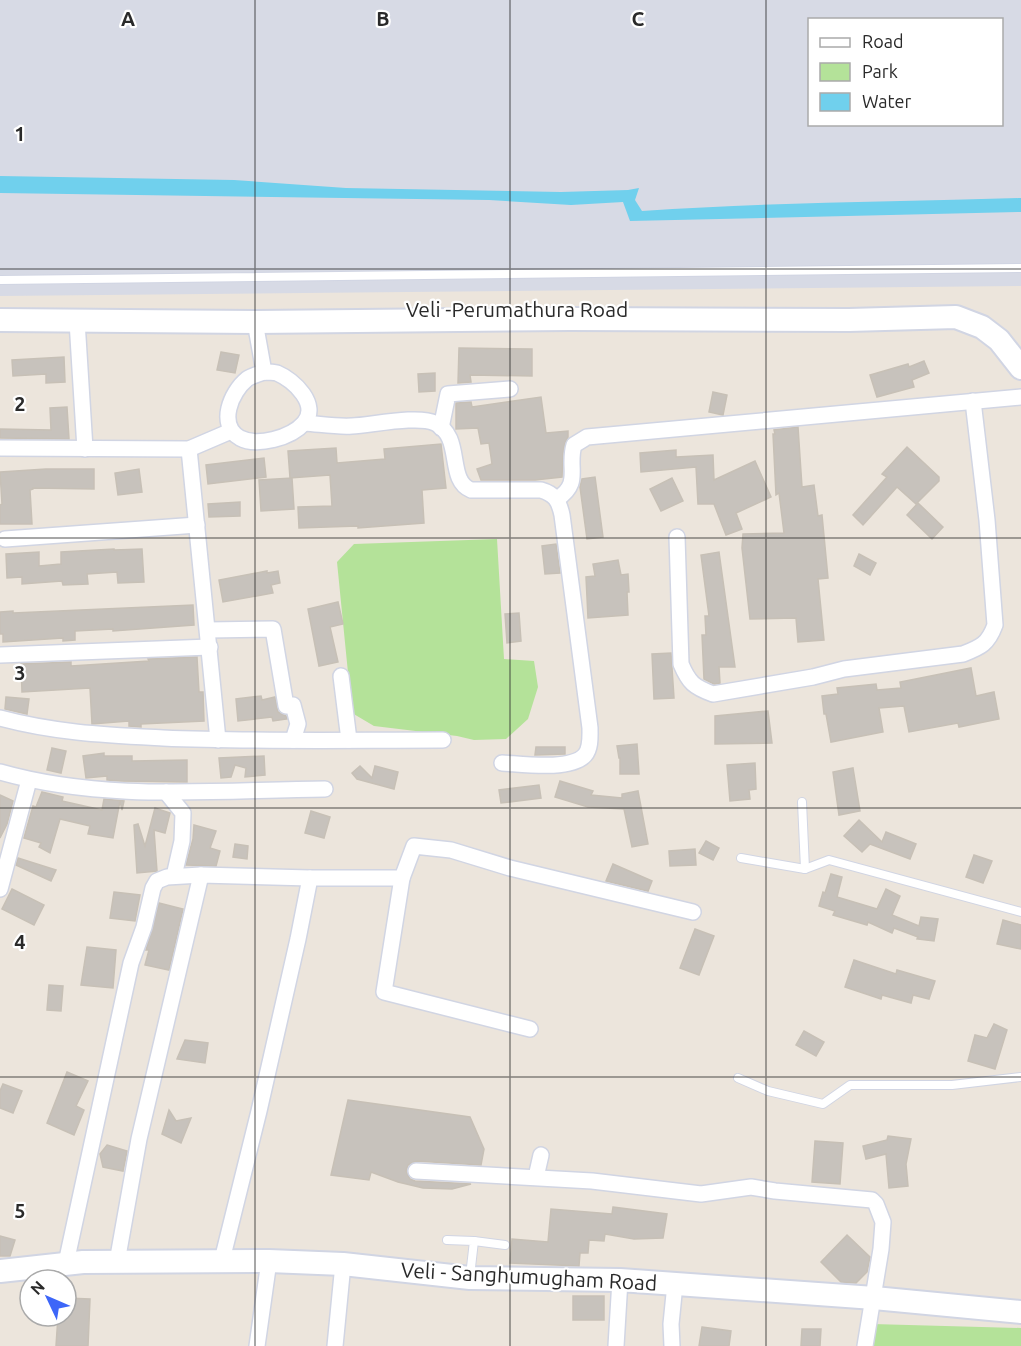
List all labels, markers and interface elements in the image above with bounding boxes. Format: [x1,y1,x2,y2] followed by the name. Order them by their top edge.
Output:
[121,7,135,30] text: A
[376,7,390,30] text: B
[632,7,645,30] text: C
[808,18,1003,126] legend
[862,31,904,51] text: Road
[862,61,898,81] text: Park
[862,91,912,111] text: Water
[14,122,26,145] text: 1
[406,297,628,321] street label: Veli -Perumathura Road
[14,392,26,415] text: 2
[14,661,26,684] text: 3
[14,930,26,953] text: 4
[14,1199,26,1222] text: 5
[400,1257,658,1295] street label: Veli - Sanghumugham Road
[18,1268,78,1328] north arrow
[27,1277,48,1298] text: N

